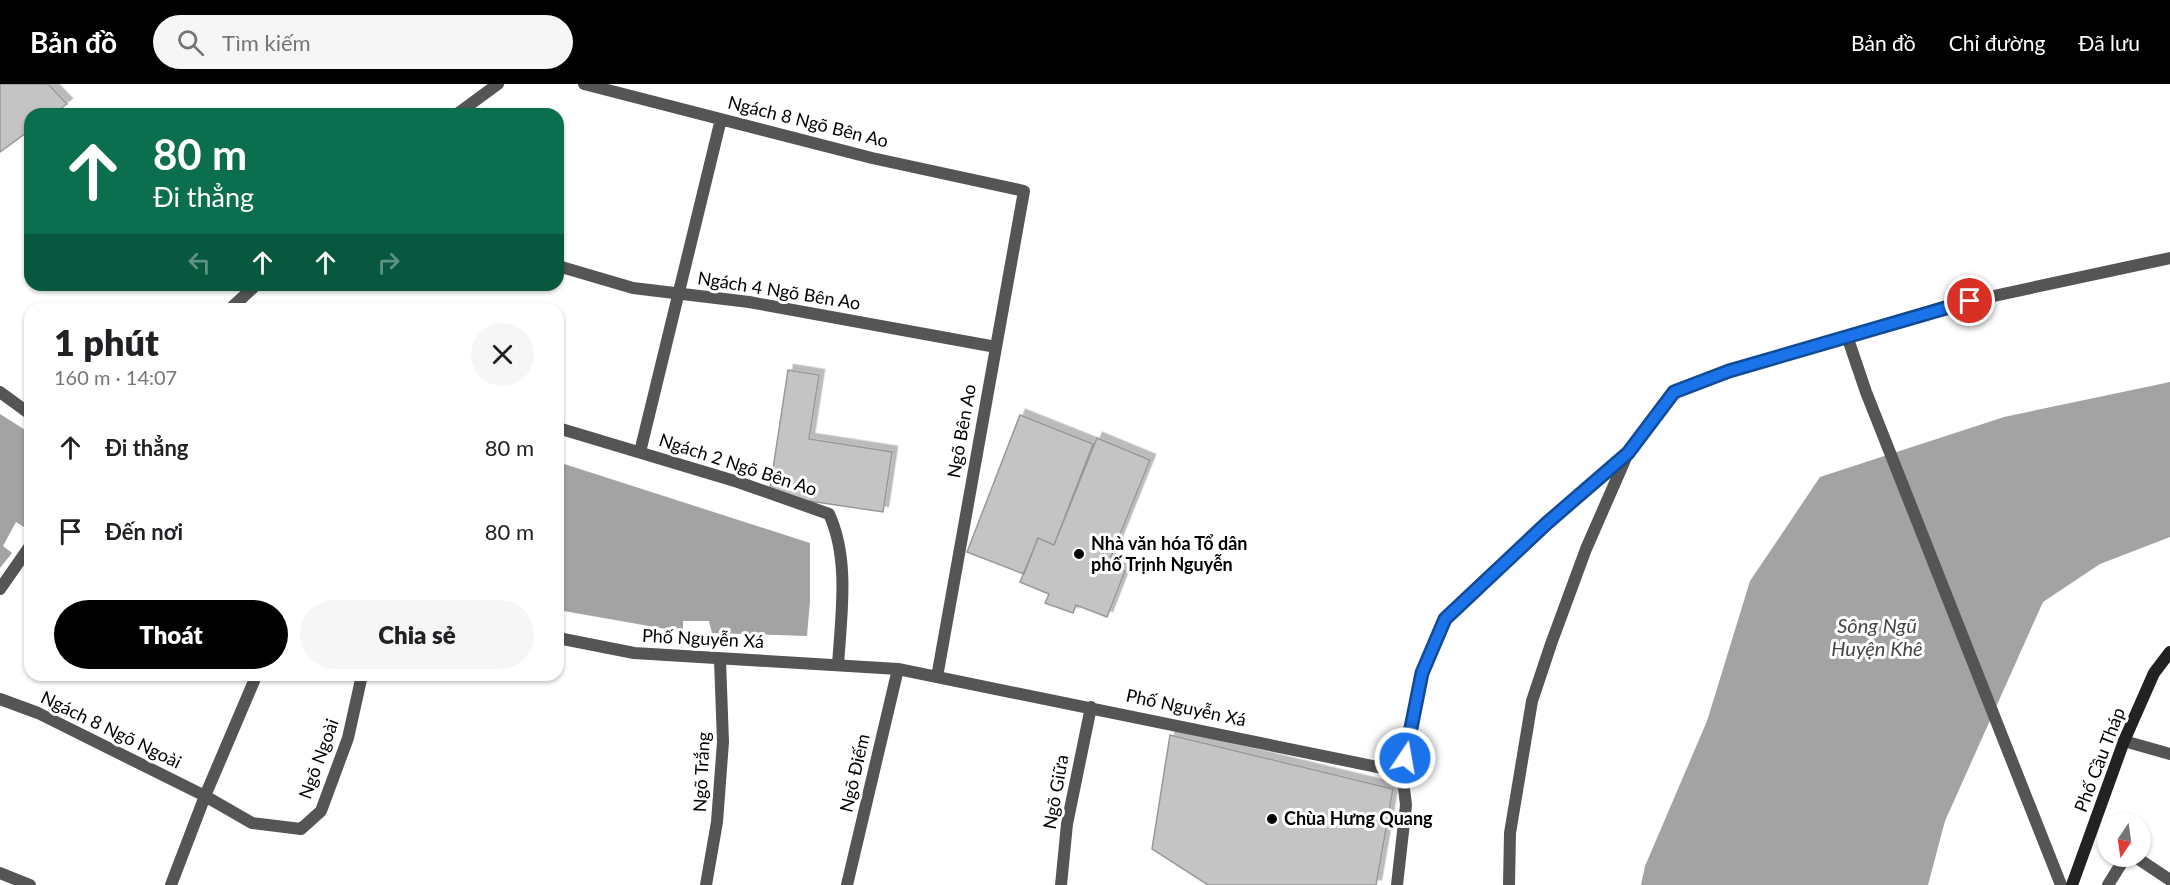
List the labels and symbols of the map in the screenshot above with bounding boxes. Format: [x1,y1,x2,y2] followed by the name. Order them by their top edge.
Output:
[726,90,891,152] street label: Ngách 8 Ngõ Bên Ao
[696,266,862,314] street label: Ngách 4 Ngõ Bên Ao
[1944,275,1995,326] pin
[942,382,980,479] street label: Ngõ Bên Ao
[657,428,820,500] street label: Ngách 2 Ngõ Bên Ao
[1091,532,1247,575] place label: Nhà văn hóa Tổ dân phố Trịnh Nguyễn
[1072,547,1086,561] marker: Nhà văn hóa Tổ dân phố Trịnh Nguyễn
[1831,613,1923,660] water label: Sông Ngũ Huyện Khê
[641,624,765,652] street label: Phố Nguyễn Xá
[1124,684,1248,730] street label: Phố Nguyễn Xá
[38,686,185,773] street label: Ngách 8 Ngõ Ngoài
[2069,704,2129,815] street label: Phố Cầu Tháp
[293,716,343,802] street label: Ngõ Ngoài
[1373,726,1437,790] position arrow
[688,731,714,813] street label: Ngõ Trắng
[834,731,874,814] street label: Ngõ Điếm
[1038,753,1072,831] street label: Ngõ Giữa
[1284,807,1433,829] place label: Chùa Hưng Quang
[1265,812,1279,826] marker: Chùa Hưng Quang
[2097,813,2151,867] north arrow

